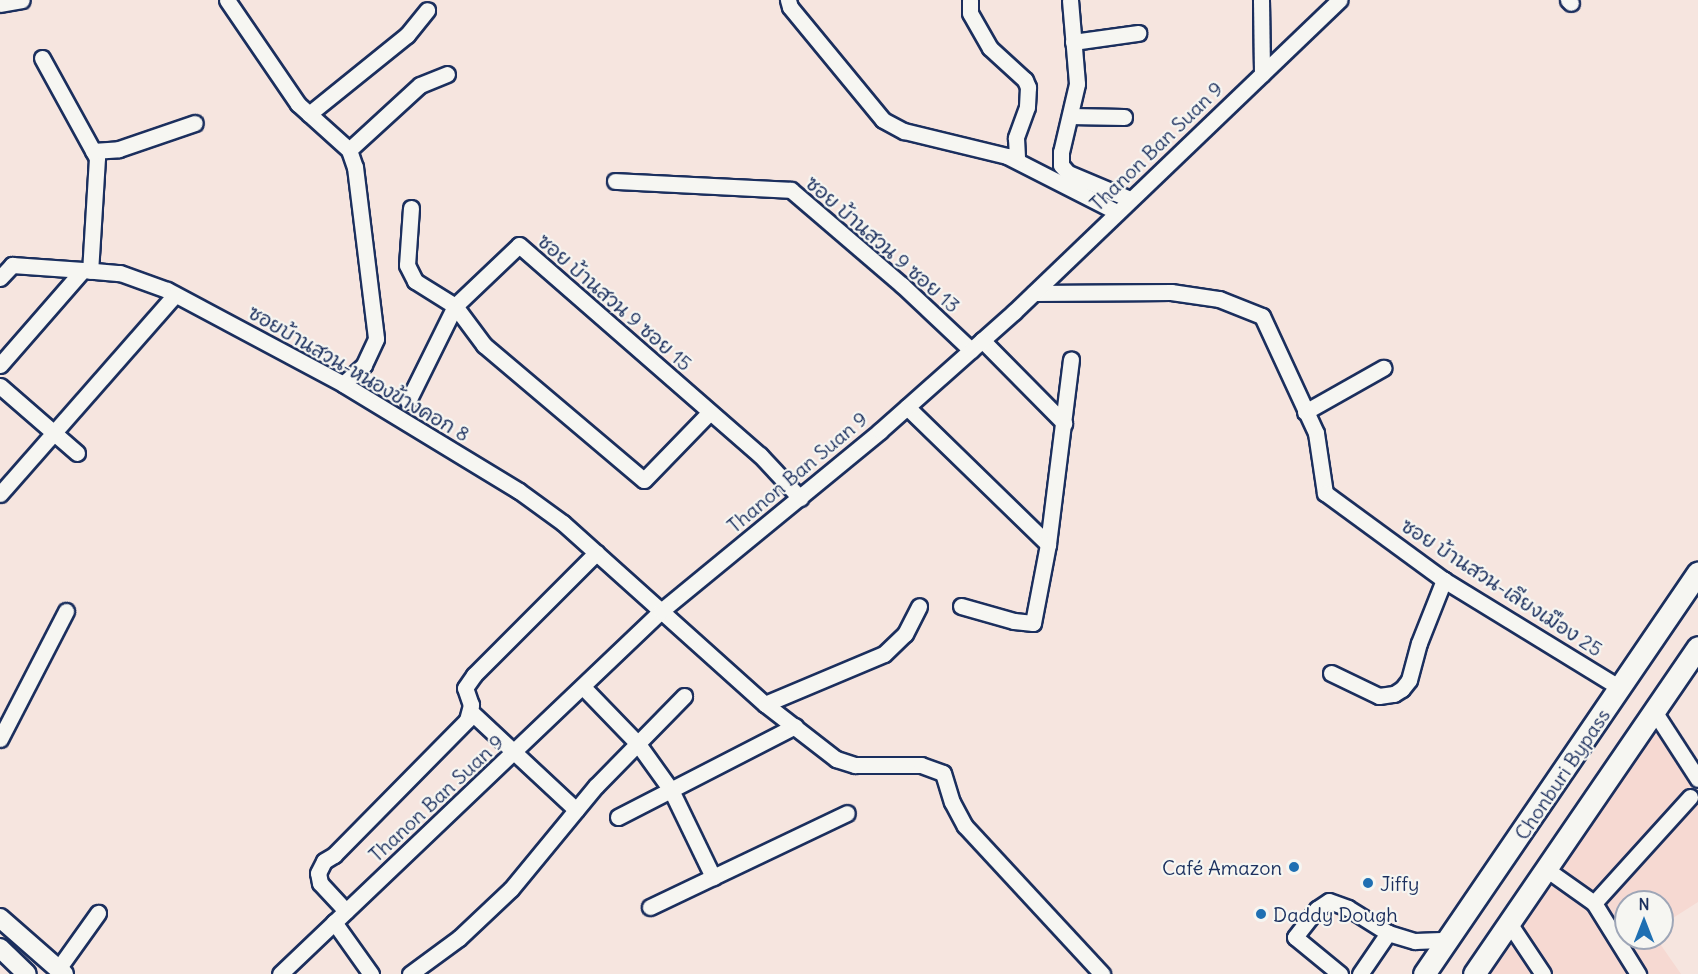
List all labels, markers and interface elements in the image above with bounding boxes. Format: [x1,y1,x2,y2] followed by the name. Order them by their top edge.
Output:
[1085,76,1227,216] street label: Thanon Ban Suan 9
[801,170,965,318] street label: ซอย บ้านสวน 9 ซอย 13
[533,228,697,376] street label: ซอย บ้านสวน 9 ซอย 15
[244,300,474,446] street label: ซอยบ้านสวน-หนองข้างคอก 8
[722,406,872,538] street label: Thanon Ban Suan 9
[1397,513,1607,661] street label: ซอย บ้านสวน-เลียงเมือง 25
[1509,704,1615,844] street label: Chonburi Bypass
[364,729,508,867] street label: Thanon Ban Suan 9
[1162,855,1282,879] place label: Café Amazon
[1287,860,1301,874] marker: Café Amazon
[1380,871,1419,895] place label: Jiffy
[1361,876,1375,890] marker: Jiffy
[1614,890,1674,950] north arrow
[1638,894,1650,914] text: N
[1273,902,1398,926] place label: Daddy Dough
[1254,907,1268,921] marker: Daddy Dough

